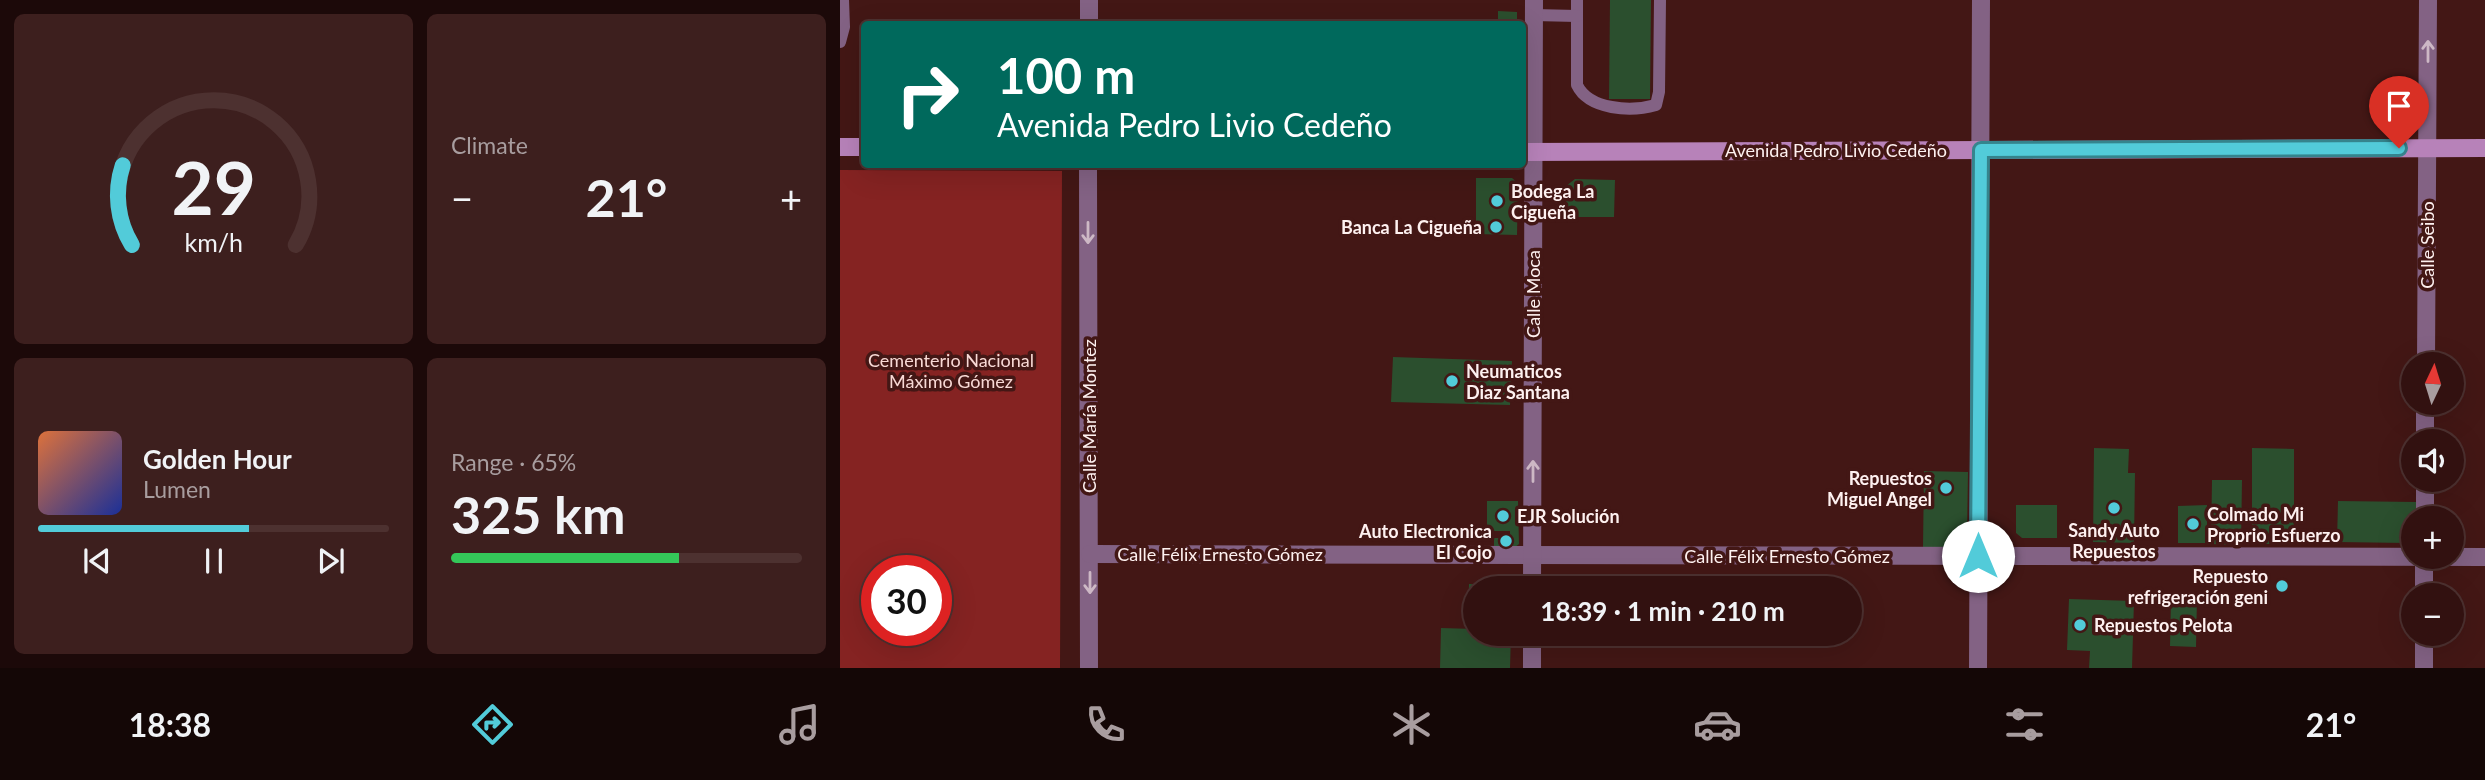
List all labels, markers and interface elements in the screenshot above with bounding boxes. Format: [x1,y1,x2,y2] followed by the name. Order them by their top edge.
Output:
[2421,40,2435,63] one-way arrow
[997,46,1135,104] text: 100 m
[882,49,973,140] icon: right
[2369,76,2429,148] pin
[2380,87,2418,125] icon: arrive
[997,105,1392,144] text: Avenida Pedro Livio Cedeño
[451,131,528,159] text: Climate
[1725,139,1947,161] street label: Avenida Pedro Livio Cedeño
[171,143,256,231] text: 29
[586,166,667,228] text: 21°
[451,175,473,221] text: −
[780,175,802,221] text: +
[1511,180,1594,223] place label: Bodega La Cigueña
[1489,193,1505,209] marker: Bodega La Cigueña
[2416,201,2438,289] street label: Calle Seibo
[1341,216,1482,238] place label: Banca La Cigueña
[1488,219,1504,235] marker: Banca La Cigueña
[1081,221,1095,244] one-way arrow
[184,227,243,257] text: km/h
[1522,250,1544,338] street label: Calle Moca
[1078,339,1100,493] street label: Calle María Montez
[868,349,1034,392] park label: Cementerio Nacional Máximo Gómez
[2401,352,2464,415] north arrow
[2401,352,2464,646] map controls
[1466,360,1570,403] place label: Neumaticos Diaz Santana
[1444,373,1460,389] marker: Neumaticos Diaz Santana
[2401,429,2464,492] button: sound
[143,443,292,475] text: Golden Hour
[451,448,576,476] text: Range · 65%
[1526,460,1540,483] one-way arrow
[1827,467,1932,510] place label: Repuestos Miguel Angel
[143,475,211,503] text: Lumen
[1938,480,1954,496] marker: Repuestos Miguel Angel
[451,483,625,545] text: 325 km
[2106,500,2122,516] marker: Sandy Auto Repuestos
[2207,503,2341,546] place label: Colmado Mi Proprio Esfuerzo
[1517,505,1620,527] place label: EJR Solución
[2401,506,2464,569] button: +
[1495,508,1511,524] marker: EJR Solución
[2185,516,2201,532] marker: Colmado Mi Proprio Esfuerzo
[1941,519,2015,593] position arrow
[2068,519,2160,562] place label: Sandy Auto Repuestos
[1358,520,1492,563] place label: Auto Electronica El Cojo
[1498,533,1514,549] marker: Auto Electronica El Cojo
[78,542,116,580] icon: previous
[195,542,233,580] icon: pause
[312,542,350,580] icon: next
[1117,543,1323,565] street label: Calle Félix Ernesto Gómez
[1684,545,1890,567] street label: Calle Félix Ernesto Gómez
[861,555,952,646] speed limit sign: 30
[2128,565,2268,608] place label: Repuesto refrigeración geni
[1083,571,1097,594] one-way arrow
[2274,578,2290,594] marker: Repuesto refrigeración geni
[2401,583,2464,646] button: −
[1540,595,1785,627] text: 18:39 · 1 min · 210 m
[2094,614,2233,636] place label: Repuestos Pelota
[2072,617,2088,633] marker: Repuestos Pelota
[468,700,517,749] icon: directions
[775,700,824,749] icon: music
[1081,700,1130,749] icon: phone
[1387,700,1436,749] icon: climate
[1693,700,1742,749] icon: car
[2000,700,2049,749] icon: filters
[129,705,211,744] text: 18:38
[2306,705,2356,744] text: 21°

